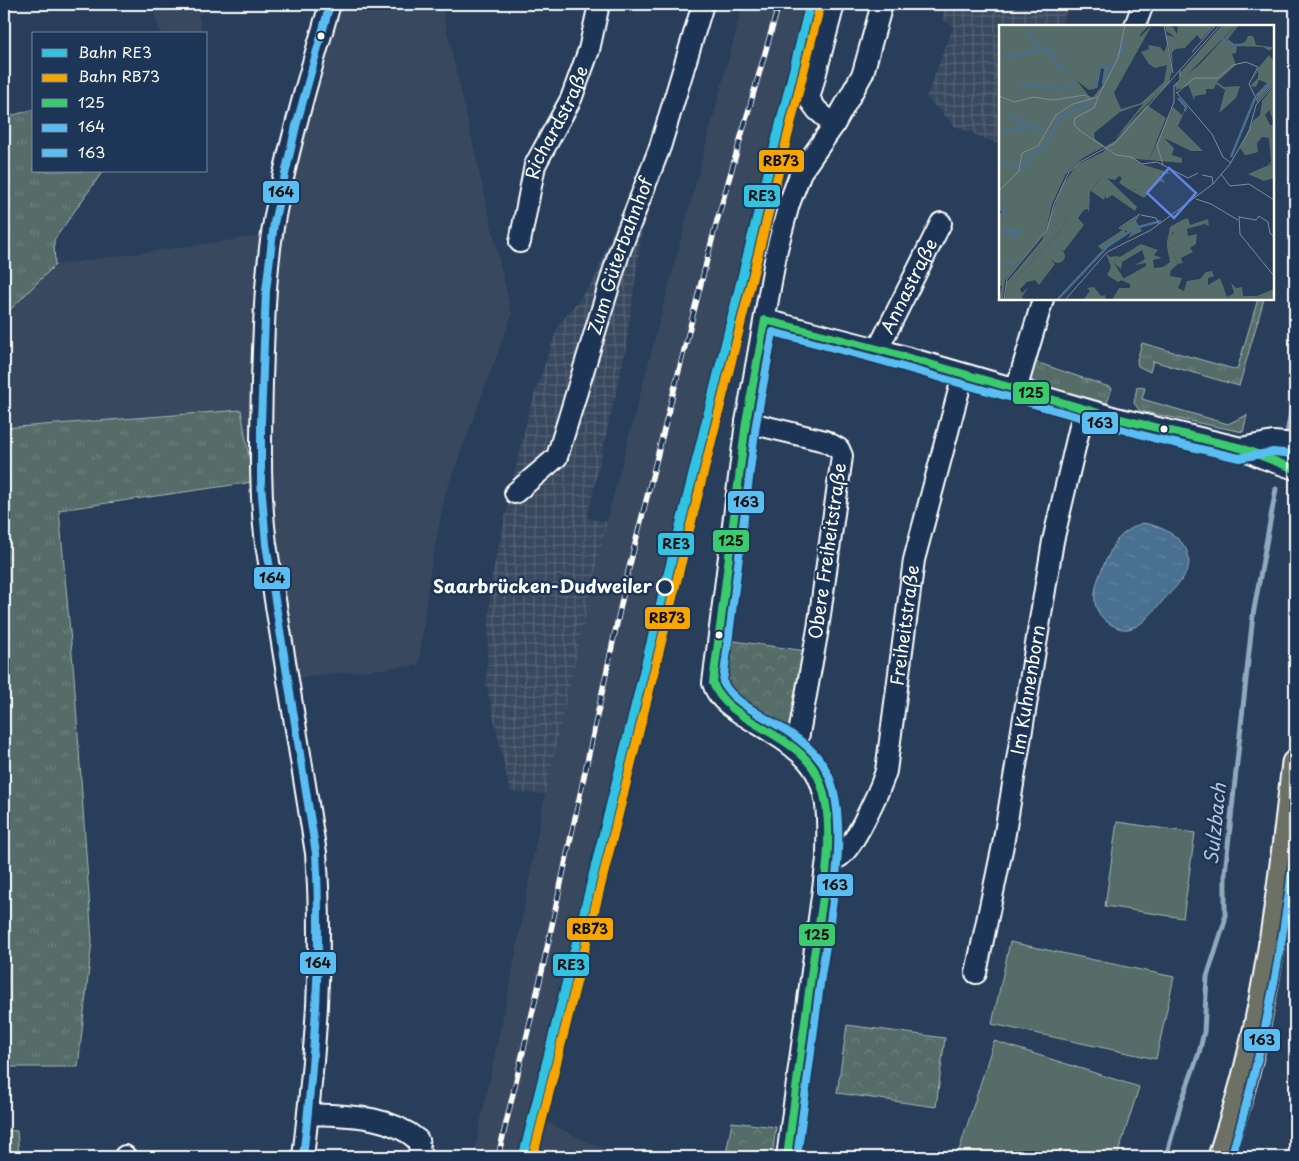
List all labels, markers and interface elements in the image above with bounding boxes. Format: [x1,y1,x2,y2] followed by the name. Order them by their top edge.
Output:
[999,25,1274,300] inset map
[316,31,326,41] unlabelled marker
[32,32,208,172] legend
[78,40,152,63] text: Bahn RE3
[518,62,594,181] street label: Richardstraße
[78,64,160,87] text: Bahn RB73
[78,90,105,113] text: 125
[78,114,105,137] text: 164
[78,140,105,163] text: 163
[758,149,805,173] line badge: RB73
[763,150,799,171] text: RB73
[580,171,660,338] street label: Zum Güterbahnhof
[262,180,300,204] line badge: 164
[268,181,295,202] text: 164
[743,184,781,208] line badge: RE3
[748,185,776,206] text: RE3
[873,233,943,338] street label: Annastraße
[1012,381,1050,405] line badge: 125
[1018,382,1044,403] text: 125
[1081,411,1119,435] line badge: 163
[1087,412,1113,433] text: 163
[1159,424,1169,434] unlabelled marker
[801,461,852,641] street label: Obere Freiheitstraße
[727,490,765,514] line badge: 163
[733,491,759,512] text: 163
[712,529,750,553] line badge: 125
[718,530,744,551] text: 125
[657,532,695,556] line badge: RE3
[662,533,690,554] text: RE3
[882,563,925,687] street label: Freiheitstraße
[253,566,291,590] line badge: 164
[259,567,286,588] text: 164
[433,572,653,599] place label: Saarbrücken-Dudweiler
[656,578,674,596] marker: Saarbrücken-Dudweiler
[644,606,691,630] line badge: RB73
[649,607,685,628] text: RB73
[1003,623,1051,757] street label: Im Kuhnenborn
[714,630,724,640] unlabelled marker
[1196,781,1232,866] water label: Sulzbach
[816,873,854,897] line badge: 163
[822,874,848,895] text: 163
[566,917,614,941] line badge: RB73
[572,918,608,939] text: RB73
[798,923,836,947] line badge: 125
[804,924,830,945] text: 125
[299,951,337,975] line badge: 164
[305,952,332,973] text: 164
[552,953,590,977] line badge: RE3
[557,954,585,975] text: RE3
[1243,1028,1281,1052] line badge: 163
[1249,1029,1275,1050] text: 163

